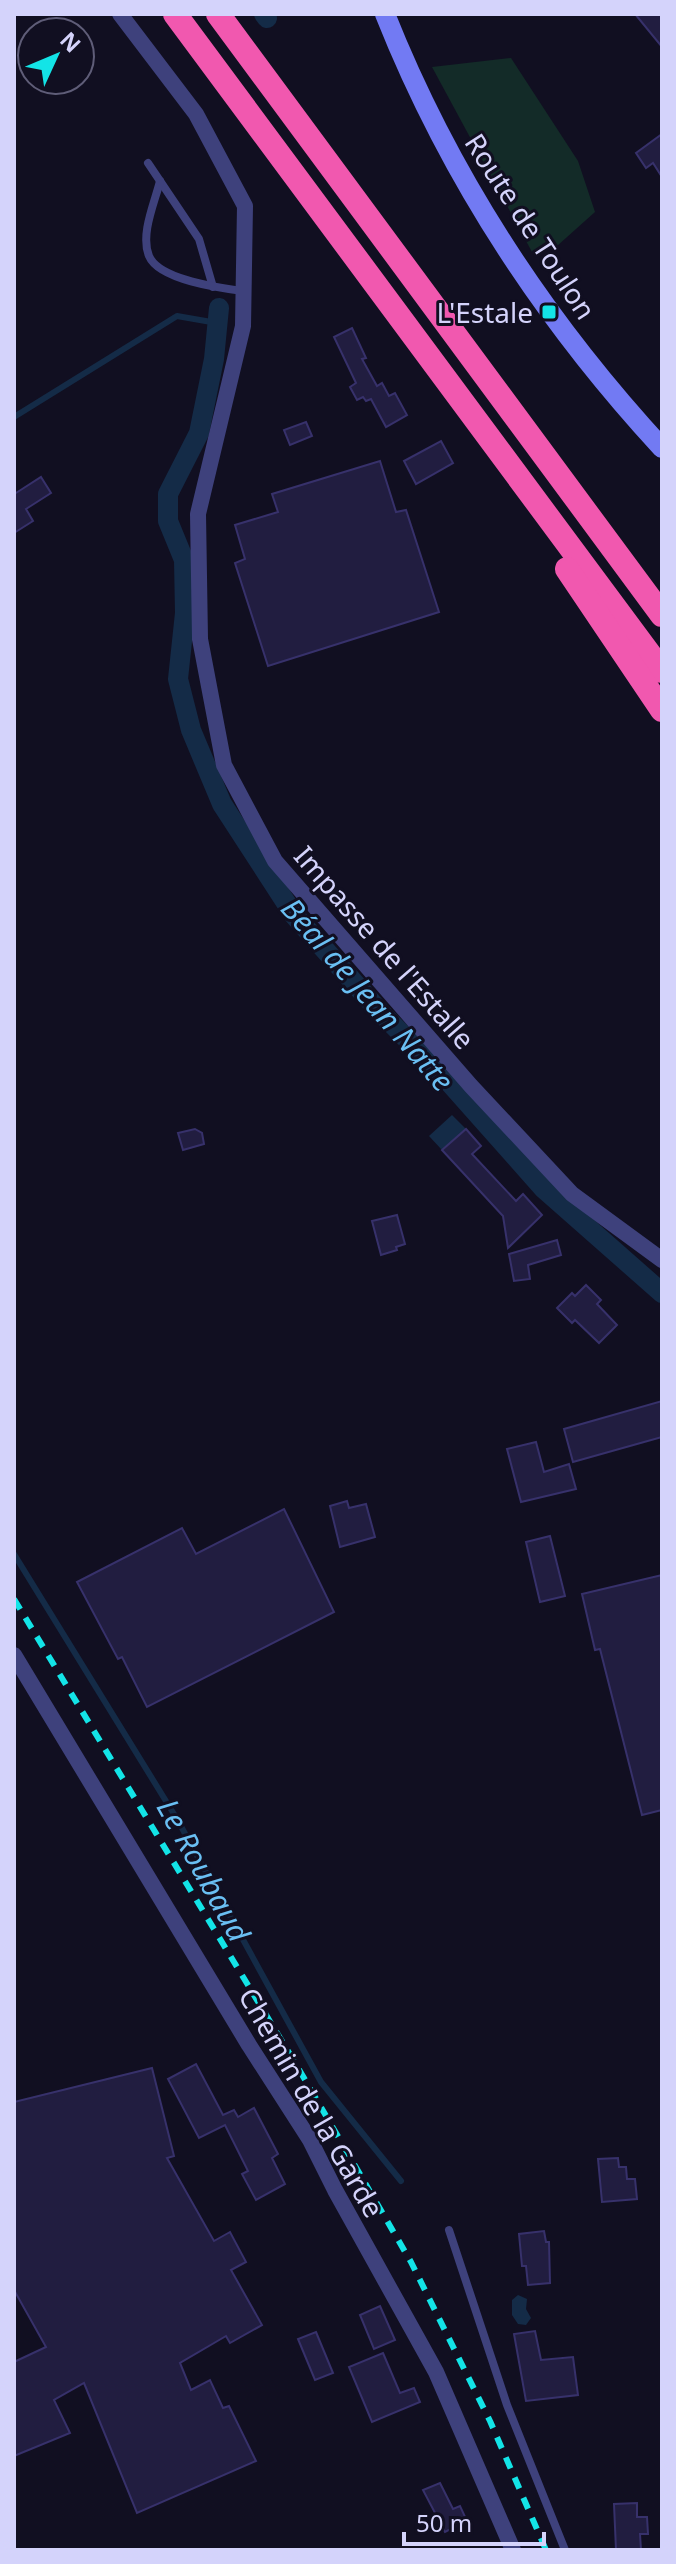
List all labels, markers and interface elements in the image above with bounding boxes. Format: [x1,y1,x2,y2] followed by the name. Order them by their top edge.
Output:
[16,16,96,96] north arrow
[54,25,88,58] text: N
[457,126,605,326] street label: Route de Toulon
[436,293,533,331] place label: L'Estale
[540,303,558,321] marker: L'Estale
[286,837,484,1057] street label: Impasse de l'Estalle
[272,888,464,1100] water label: Béal de Jean Natte
[148,1791,260,1949] water label: Le Roubaud
[231,1980,393,2224] street label: Chemin de la Garde
[404,2496,544,2546] scale bar
[416,2506,472,2539] text: 50 m

